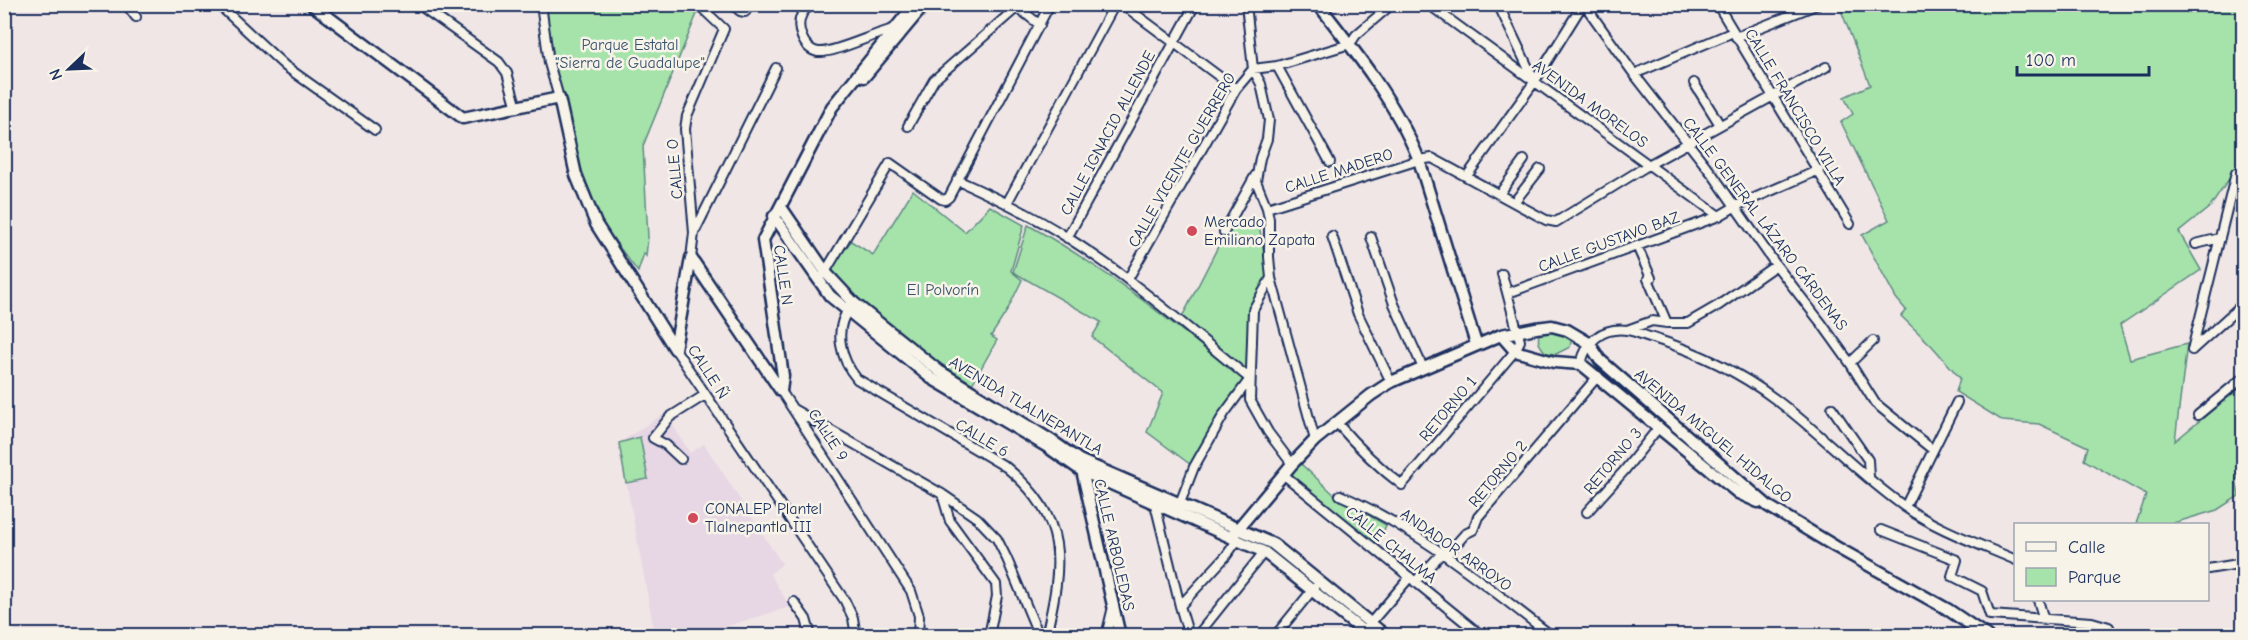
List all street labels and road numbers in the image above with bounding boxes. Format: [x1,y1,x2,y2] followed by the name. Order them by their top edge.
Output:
[1741,26,1849,188] street label: CALLE FRANCISCO VILLA
[1057,47,1159,218] street label: CALLE IGNACIO ALLENDE
[1529,56,1651,152] street label: AVENIDA MORELOS
[1125,70,1239,250] street label: CALLE VICENTE GUERRERO
[1679,113,1852,334] street label: CALLE GENERAL LÁZARO CÁRDENAS
[663,138,687,200] street label: CALLE O
[1283,145,1395,197] street label: CALLE MADERO
[1536,208,1682,276] street label: CALLE GUSTAVO BAZ
[770,244,796,306] street label: CALLE N
[684,342,732,402] street label: CALLE Ñ
[946,353,1106,459] street label: AVENIDA TLALNEPANTLA
[1631,365,1795,507] street label: AVENIDA MIGUEL HIDALGO
[1416,373,1480,445] street label: RETORNO 1
[804,406,852,464] street label: CALLE 9
[952,415,1012,461] street label: CALLE 6
[1580,424,1646,498] street label: RETORNO 3
[1465,437,1531,511] street label: RETORNO 2
[1090,477,1138,613] street label: CALLE ARBOLEDAS
[1342,503,1440,587] street label: CALLE CHALMA
[1397,505,1515,595] street label: ANDADOR ARROYO

